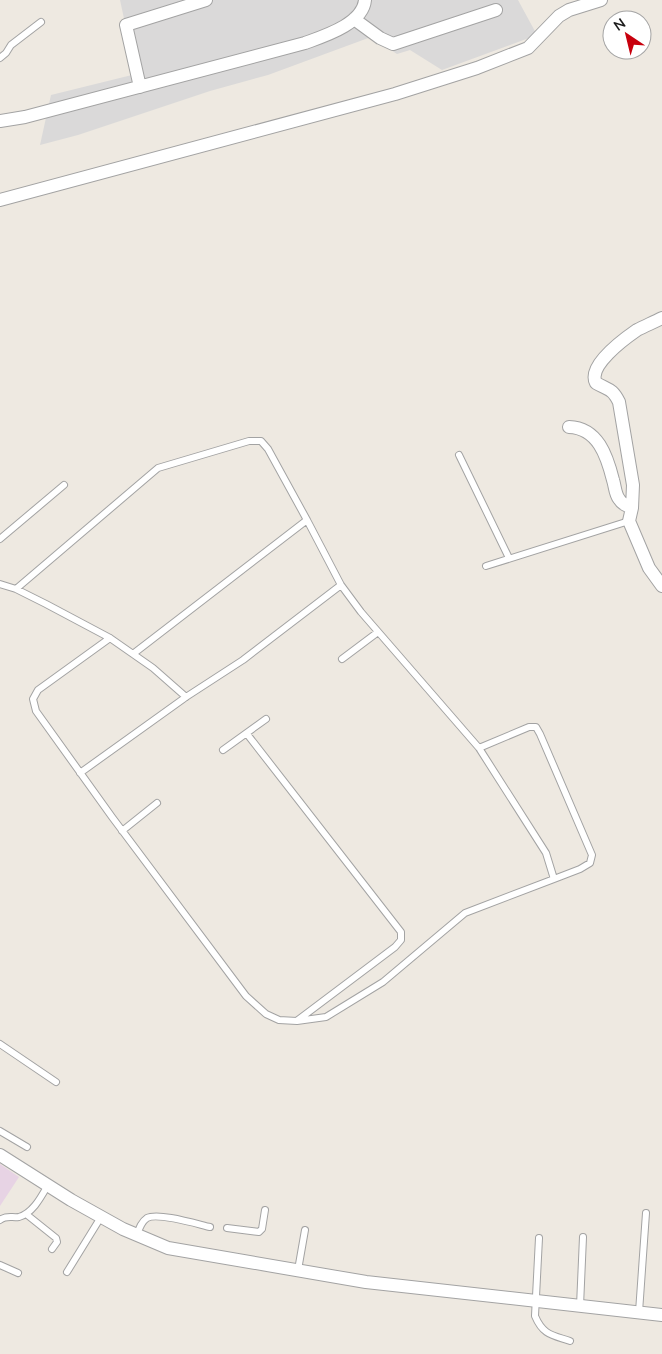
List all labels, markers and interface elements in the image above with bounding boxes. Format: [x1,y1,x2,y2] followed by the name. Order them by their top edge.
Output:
[602,10,652,60] north arrow
[610,14,629,35] text: N

